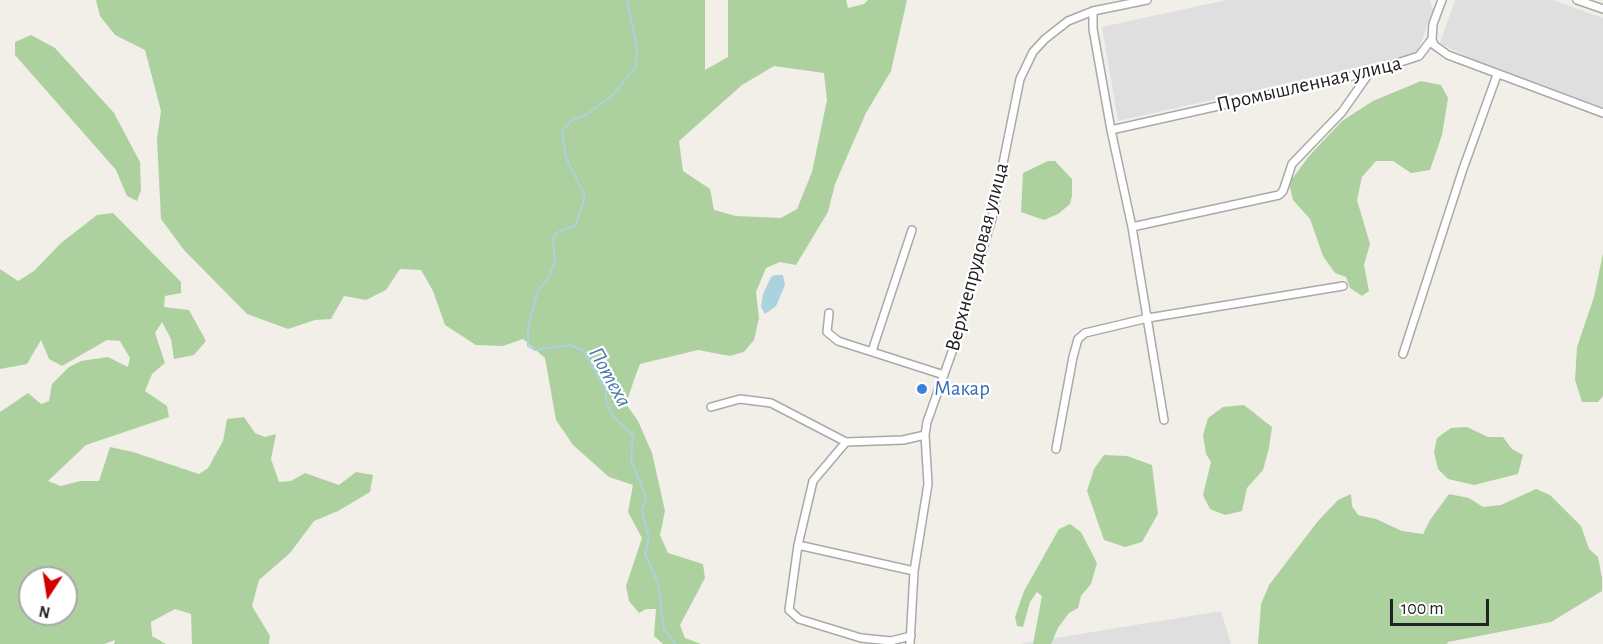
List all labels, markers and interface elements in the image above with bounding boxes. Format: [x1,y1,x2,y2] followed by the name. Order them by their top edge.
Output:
[1214,50,1404,118] street label: Промышленная улица
[940,160,1014,354] street label: Верхнепрудовая улица
[583,342,637,412] water label: Потеха
[934,376,990,402] place label: Макар
[915,382,929,396] marker: Макар
[18,566,78,626] north arrow
[1393,587,1492,625] scale bar
[1401,600,1444,618] text: 100 m
[38,603,52,621] text: N

